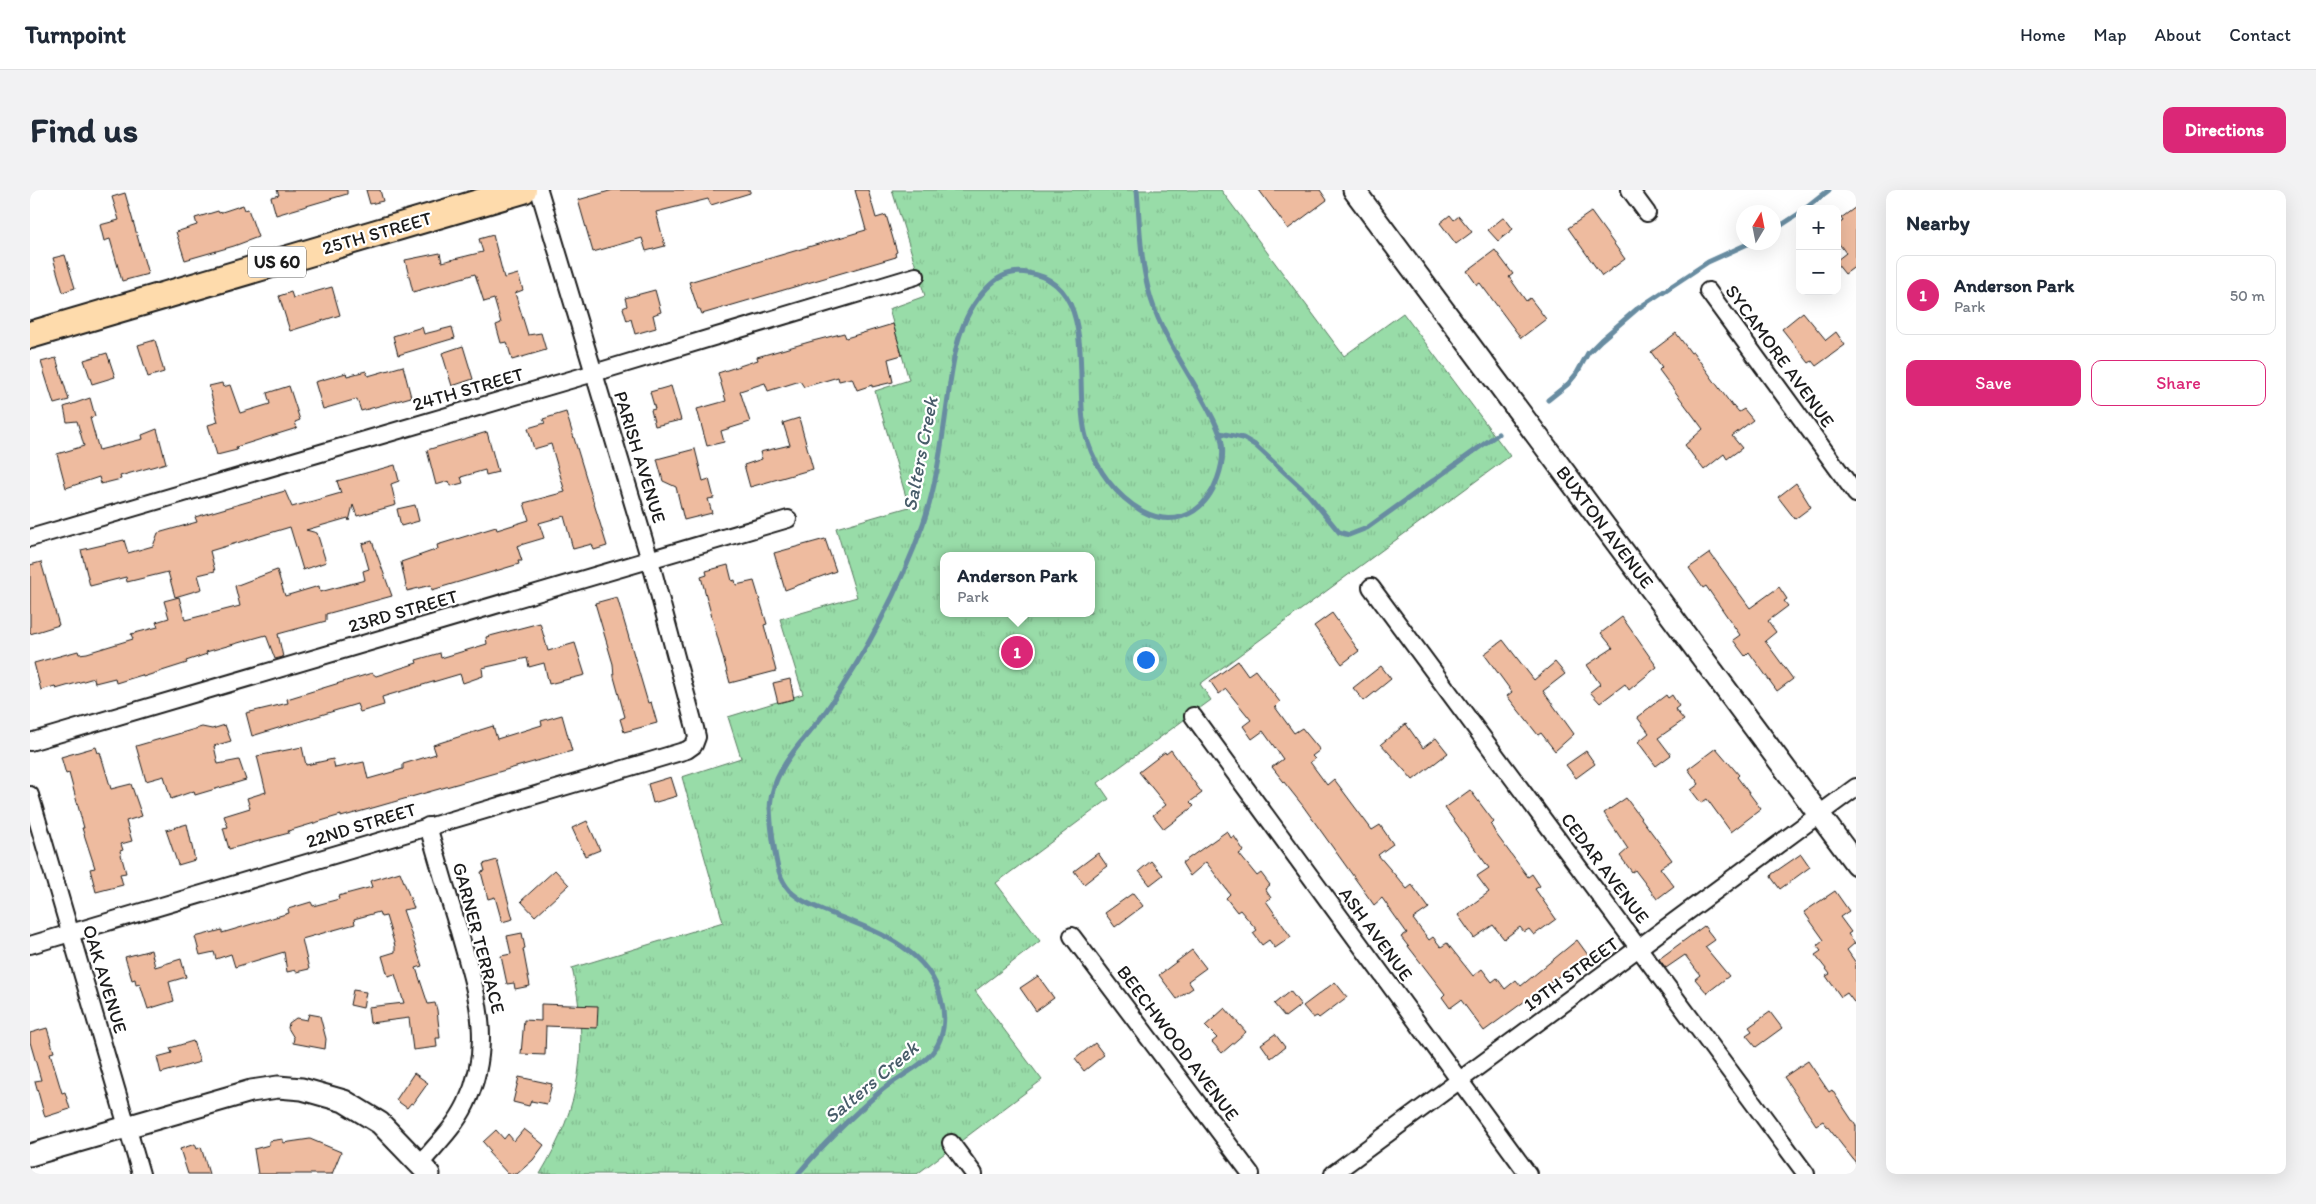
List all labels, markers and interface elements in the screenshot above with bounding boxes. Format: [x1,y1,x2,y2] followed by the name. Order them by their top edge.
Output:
[25,20,126,49] text: Turnpoint
[2020,24,2066,46] text: Home
[2094,24,2127,46] text: Map
[2155,24,2201,46] text: About
[2229,24,2291,46] text: Contact
[2163,107,2286,153] button: Directions
[30,109,138,151] text: Find us
[1736,205,1781,250] north arrow
[1796,205,1841,295] map controls
[1796,205,1841,250] button: +
[320,206,435,260] street label: 25TH STREET
[1906,210,1970,235] text: Nearby
[248,246,306,278] road number: US 60
[1796,250,1841,295] button: −
[1954,274,2074,297] text: Anderson Park
[1720,280,1840,432] street label: SYCAMORE AVENUE
[1919,286,1927,305] text: 1
[2230,286,2265,305] text: 50 m
[1954,297,1985,316] text: Park
[1906,360,2081,406] button: Save
[2091,360,2266,406] button: Share
[410,362,526,416] street label: 24TH STREET
[609,388,671,526] street label: PARISH AVENUE
[897,393,943,513] water label: Salters Creek
[1551,461,1659,593] street label: BUXTON AVENUE
[940,552,1095,617] popup
[957,564,1078,587] text: Anderson Park
[345,584,461,638] street label: 23RD STREET
[957,587,989,606] text: Park
[1001,633,1033,671] pin: 1
[1133,647,1159,673] your location
[303,797,419,853] street label: 22ND STREET
[1556,808,1654,928] street label: CEDAR AVENUE
[448,860,510,1016] street label: GARNER TERRACE
[1334,883,1418,986] street label: ASH AVENUE
[78,922,132,1036] street label: OAK AVENUE
[1519,932,1623,1016] street label: 19TH STREET
[1112,961,1244,1126] street label: BEECHWOOD AVENUE
[819,1035,924,1128] water label: Salters Creek

